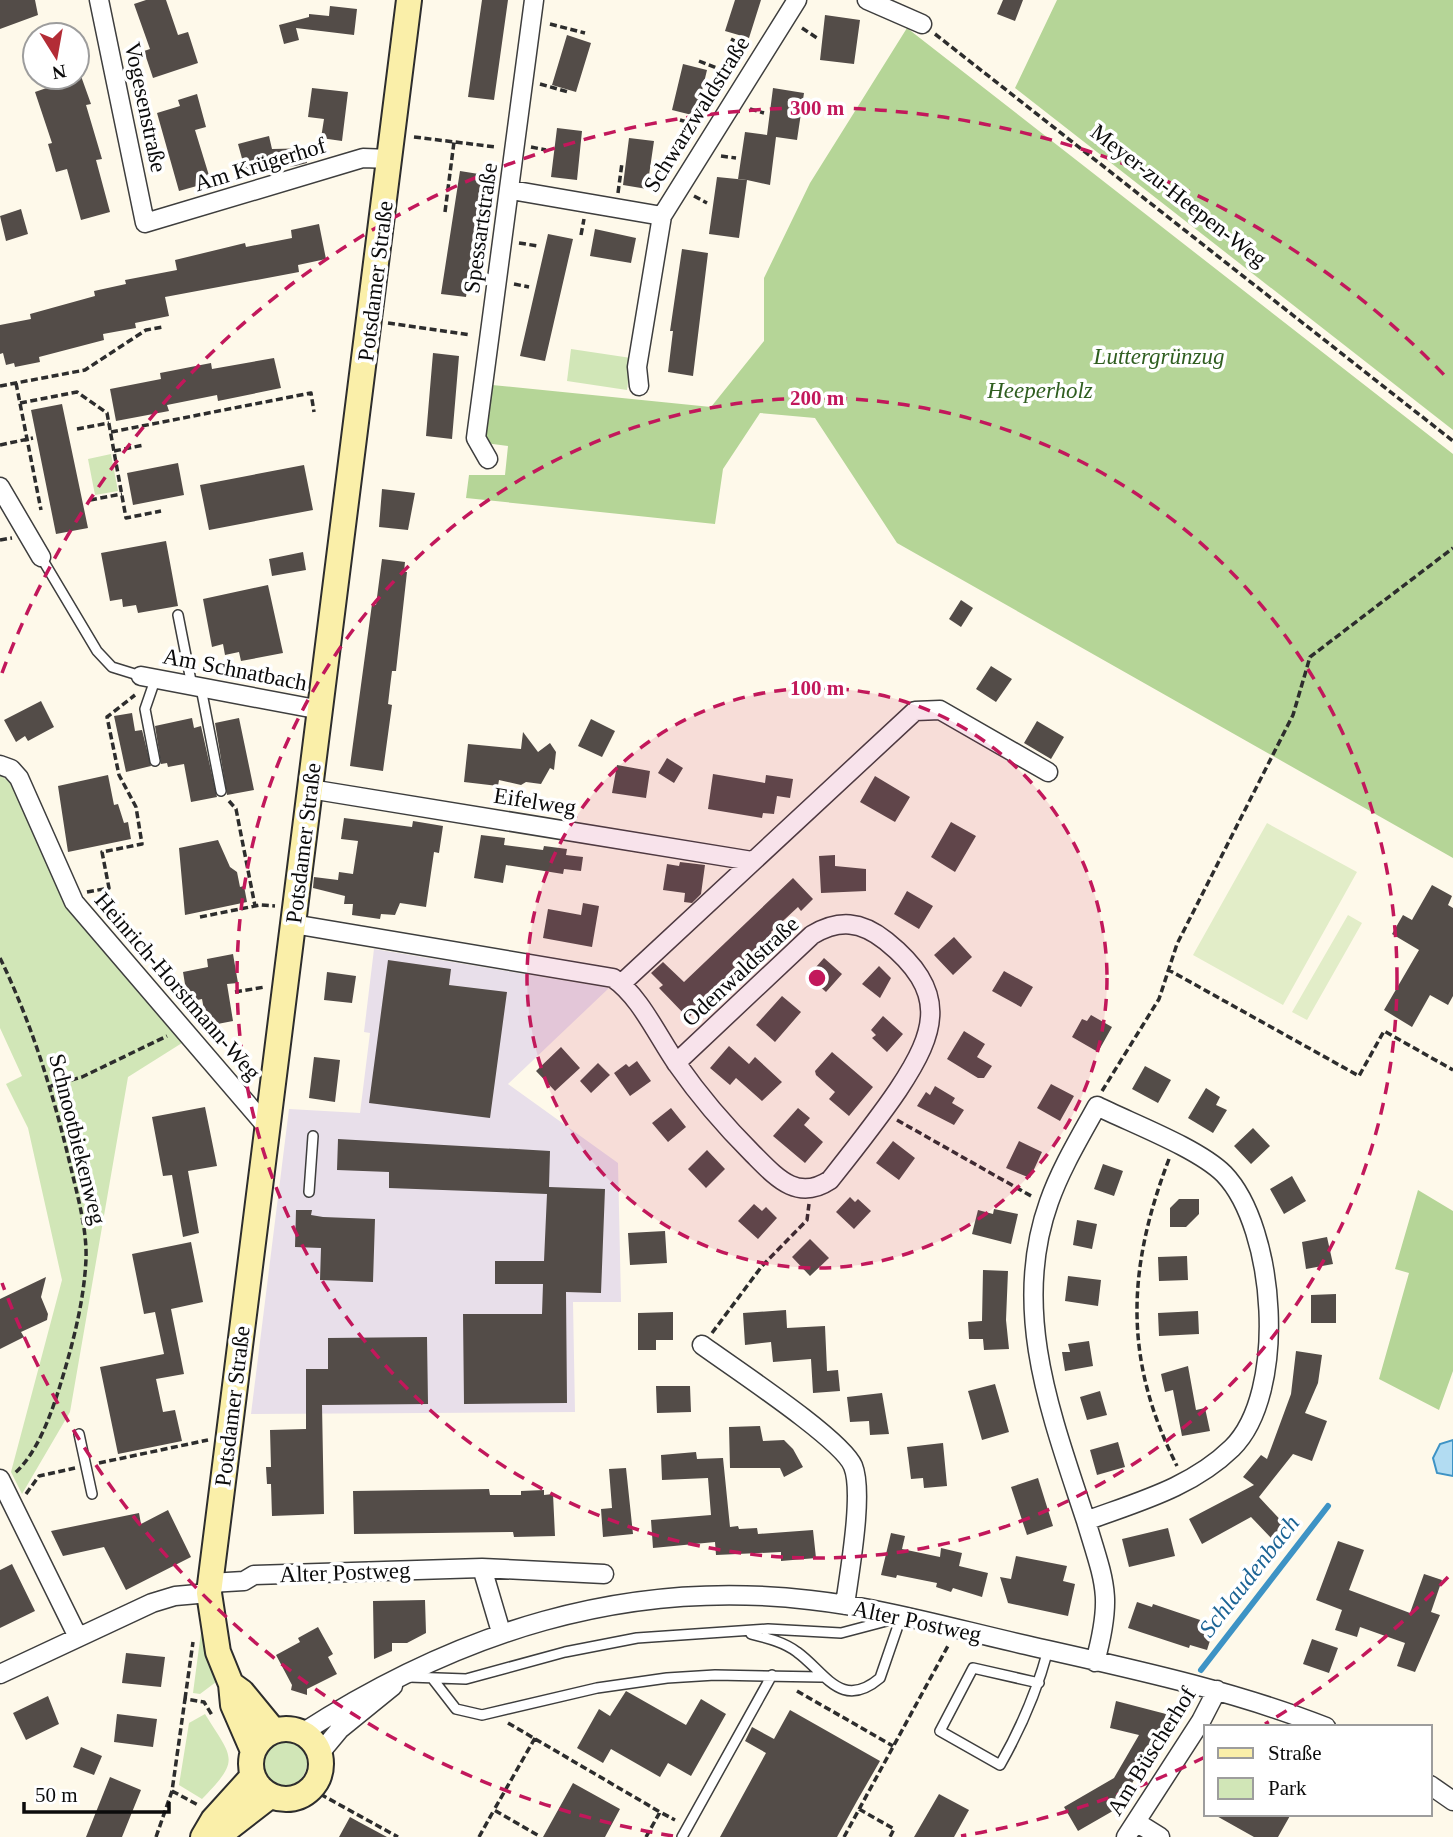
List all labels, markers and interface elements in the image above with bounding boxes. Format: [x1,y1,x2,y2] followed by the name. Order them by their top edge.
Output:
[21,21,91,91] north arrow
[638,32,754,197] street label: Schwarzwaldstraße
[120,40,172,174] street label: Vogesenstraße
[50,61,68,84] text: N
[790,96,845,120] text: 300 m
[1086,119,1272,272] street label: Meyer-zu-Heepen-Weg
[191,133,329,196] street label: Am Krügerhof
[459,161,502,295] street label: Spessartstraße
[353,199,398,363] street label: Potsdamer Straße
[1093,344,1224,369] park label: Luttergrünzug
[986,378,1093,403] park label: Heeperholz
[790,386,845,410] text: 200 m
[161,643,310,696] street label: Am Schnatbach
[790,676,845,700] text: 100 m
[281,761,326,925] street label: Potsdamer Straße
[492,783,578,820] street label: Eifelweg
[90,888,266,1085] street label: Heinrich-Horstmann-Weg
[677,911,804,1031] street label: Odenwaldstraße
[805,966,829,990] centre of rings
[44,1051,111,1228] street label: Schnootbiekenweg
[210,1324,255,1488] street label: Potsdamer Straße
[1194,1510,1304,1642] water label: Schlaudenbach
[279,1558,411,1587] street label: Alter Postweg
[850,1596,984,1647] street label: Alter Postweg
[1102,1682,1201,1820] street label: Am Büscherhof
[1204,1725,1432,1816] legend
[1268,1741,1322,1765] text: Straße
[24,1770,170,1814] scale bar
[1268,1776,1307,1800] text: Park
[35,1783,78,1807] text: 50 m

